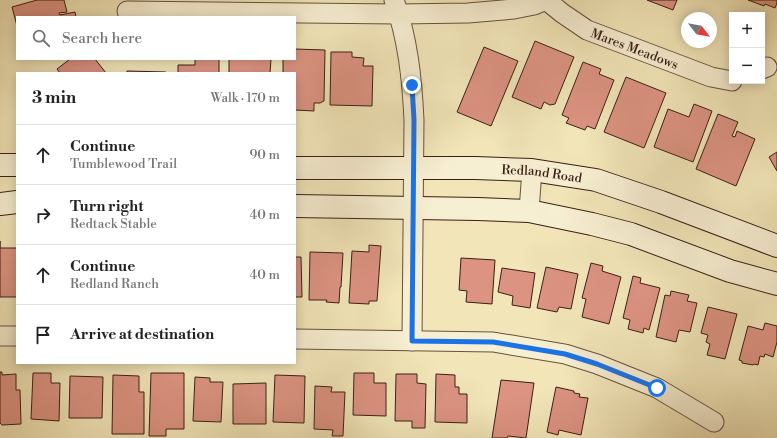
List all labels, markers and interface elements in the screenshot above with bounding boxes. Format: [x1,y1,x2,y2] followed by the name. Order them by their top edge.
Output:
[681,12,717,48] north arrow
[729,12,765,84] map controls
[729,12,765,48] button: +
[16,16,296,60] search box
[588,25,681,73] street label: Mares Meadows
[30,27,52,49] icon: search
[62,29,142,48] text: Search here
[729,48,765,84] button: −
[403,76,421,94] route end
[32,87,76,109] text: 3 min
[210,90,280,106] text: Walk · 170 m
[70,137,135,156] text: Continue
[32,144,54,166] icon: ahead
[249,147,280,163] text: 90 m
[70,156,177,172] text: Tumblewood Trail
[501,162,584,187] street label: Redland Road
[70,197,144,216] text: Turn right
[32,204,54,226] icon: right
[250,207,280,223] text: 40 m
[70,216,157,232] text: Redtack Stable
[70,257,135,276] text: Continue
[32,264,54,286] icon: ahead
[250,267,280,283] text: 40 m
[70,276,159,292] text: Redland Ranch
[32,324,54,346] icon: arrive
[70,325,214,344] text: Arrive at destination
[648,379,666,397] route start

